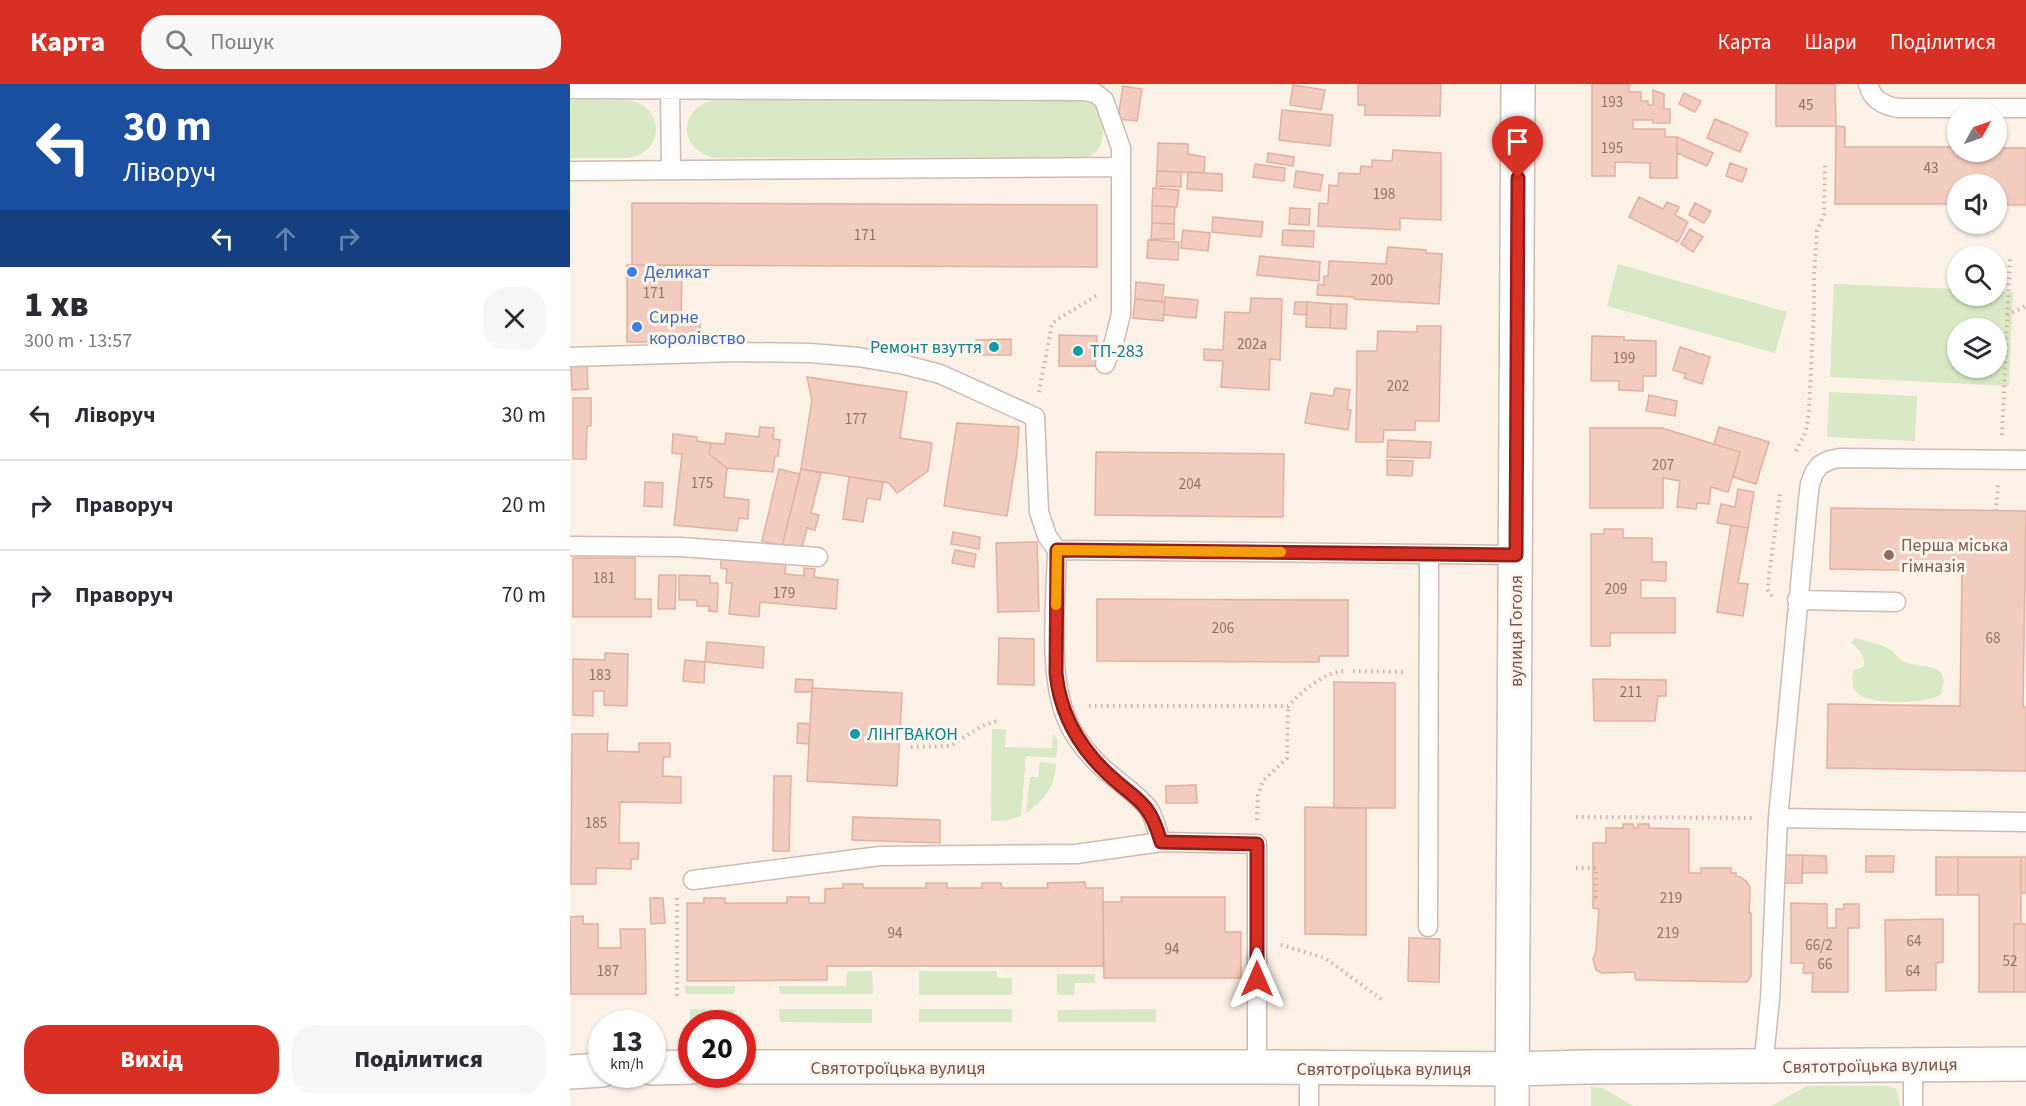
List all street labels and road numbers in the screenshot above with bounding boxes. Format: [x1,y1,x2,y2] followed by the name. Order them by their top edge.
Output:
[1504,575,1529,687] street label: вулиця Гоголя
[1782,1052,1958,1080] street label: Святотроїцька вулиця
[810,1056,986,1081] street label: Святотроїцька вулиця
[1296,1057,1472,1082] street label: Святотроїцька вулиця

